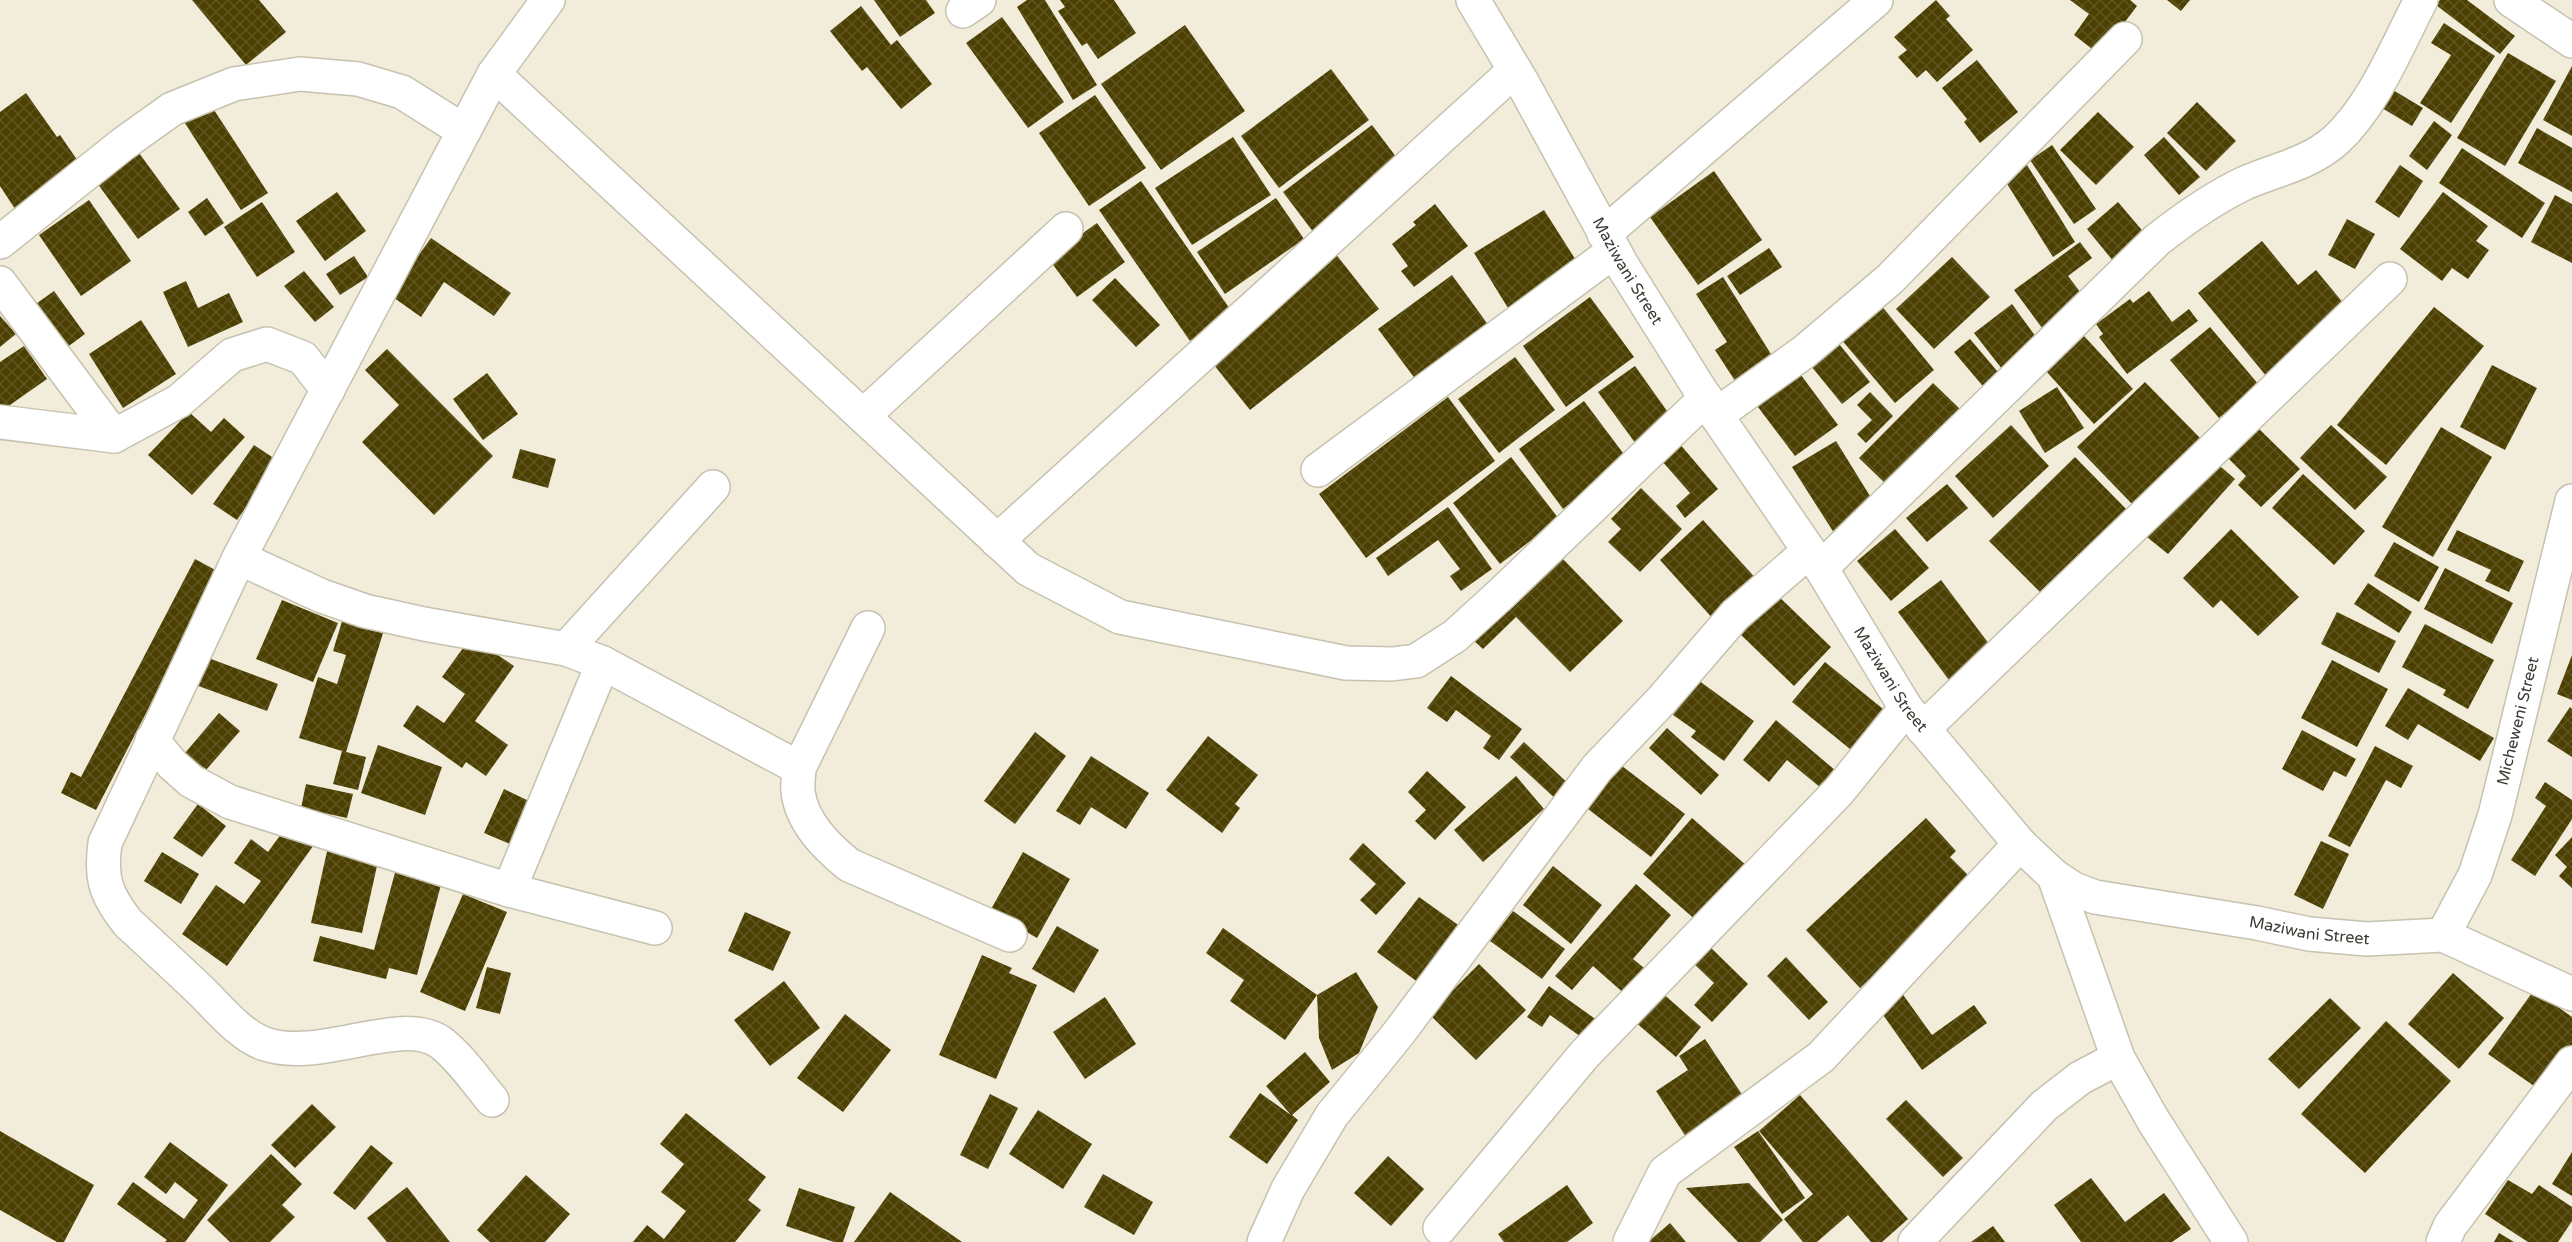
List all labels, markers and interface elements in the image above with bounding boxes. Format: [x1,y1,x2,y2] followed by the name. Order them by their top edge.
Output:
[1588,214,1667,329] street label: Maziwani Street
[1849,623,1932,736] street label: Maziwani Street
[2493,655,2543,787] street label: Micheweni Street
[2248,912,2370,949] street label: Maziwani Street

